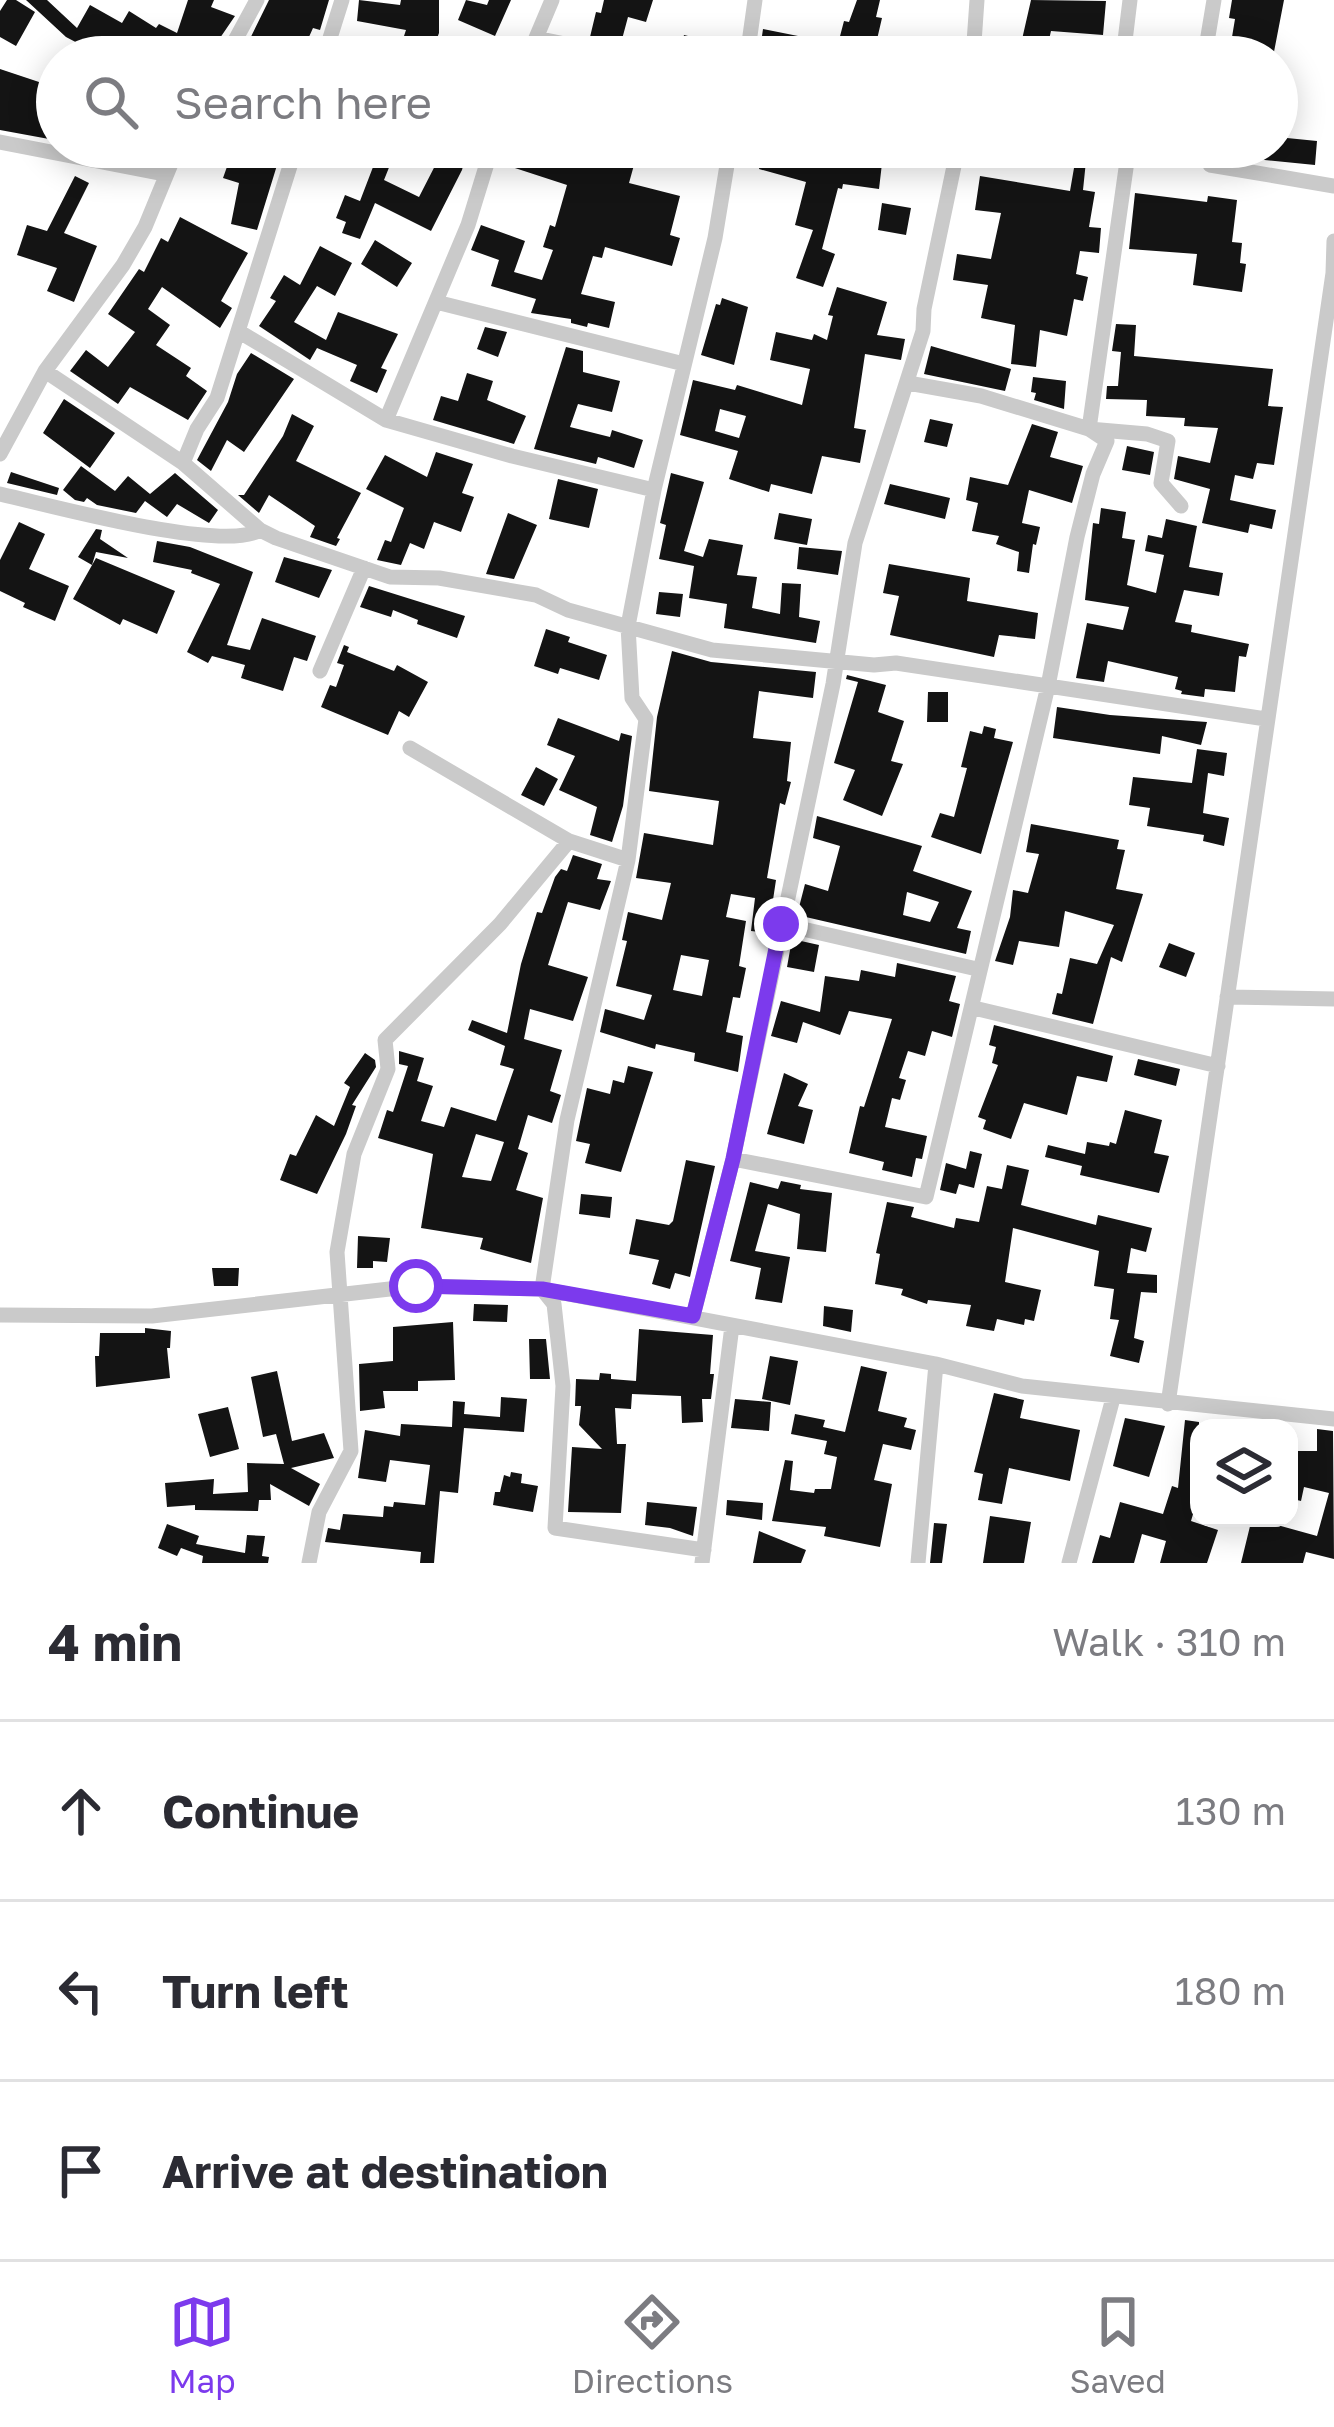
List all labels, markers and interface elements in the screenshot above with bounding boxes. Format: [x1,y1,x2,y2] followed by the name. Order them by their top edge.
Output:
[36,36,1298,168] search box
[78,69,144,135] icon: search
[174,75,432,129] text: Search here
[754,897,808,951] route end
[389,1259,443,1313] route start
[1190,1419,1298,1527] map controls
[1190,1419,1298,1527] button: layers
[48,1611,182,1672] text: 4 min
[1052,1618,1286,1665] text: Walk · 310 m
[48,1778,114,1844] icon: ahead
[162,1784,359,1838] text: Continue
[1176,1787,1286,1834] text: 130 m
[48,1958,114,2024] icon: left
[162,1964,349,2018] text: Turn left
[1175,1967,1286,2014] text: 180 m
[48,2138,114,2204] icon: arrive
[162,2144,608,2198] text: Arrive at destination
[168,2289,236,2400] tab: Map
[572,2289,733,2400] tab: Directions
[1069,2289,1166,2400] tab: Saved

